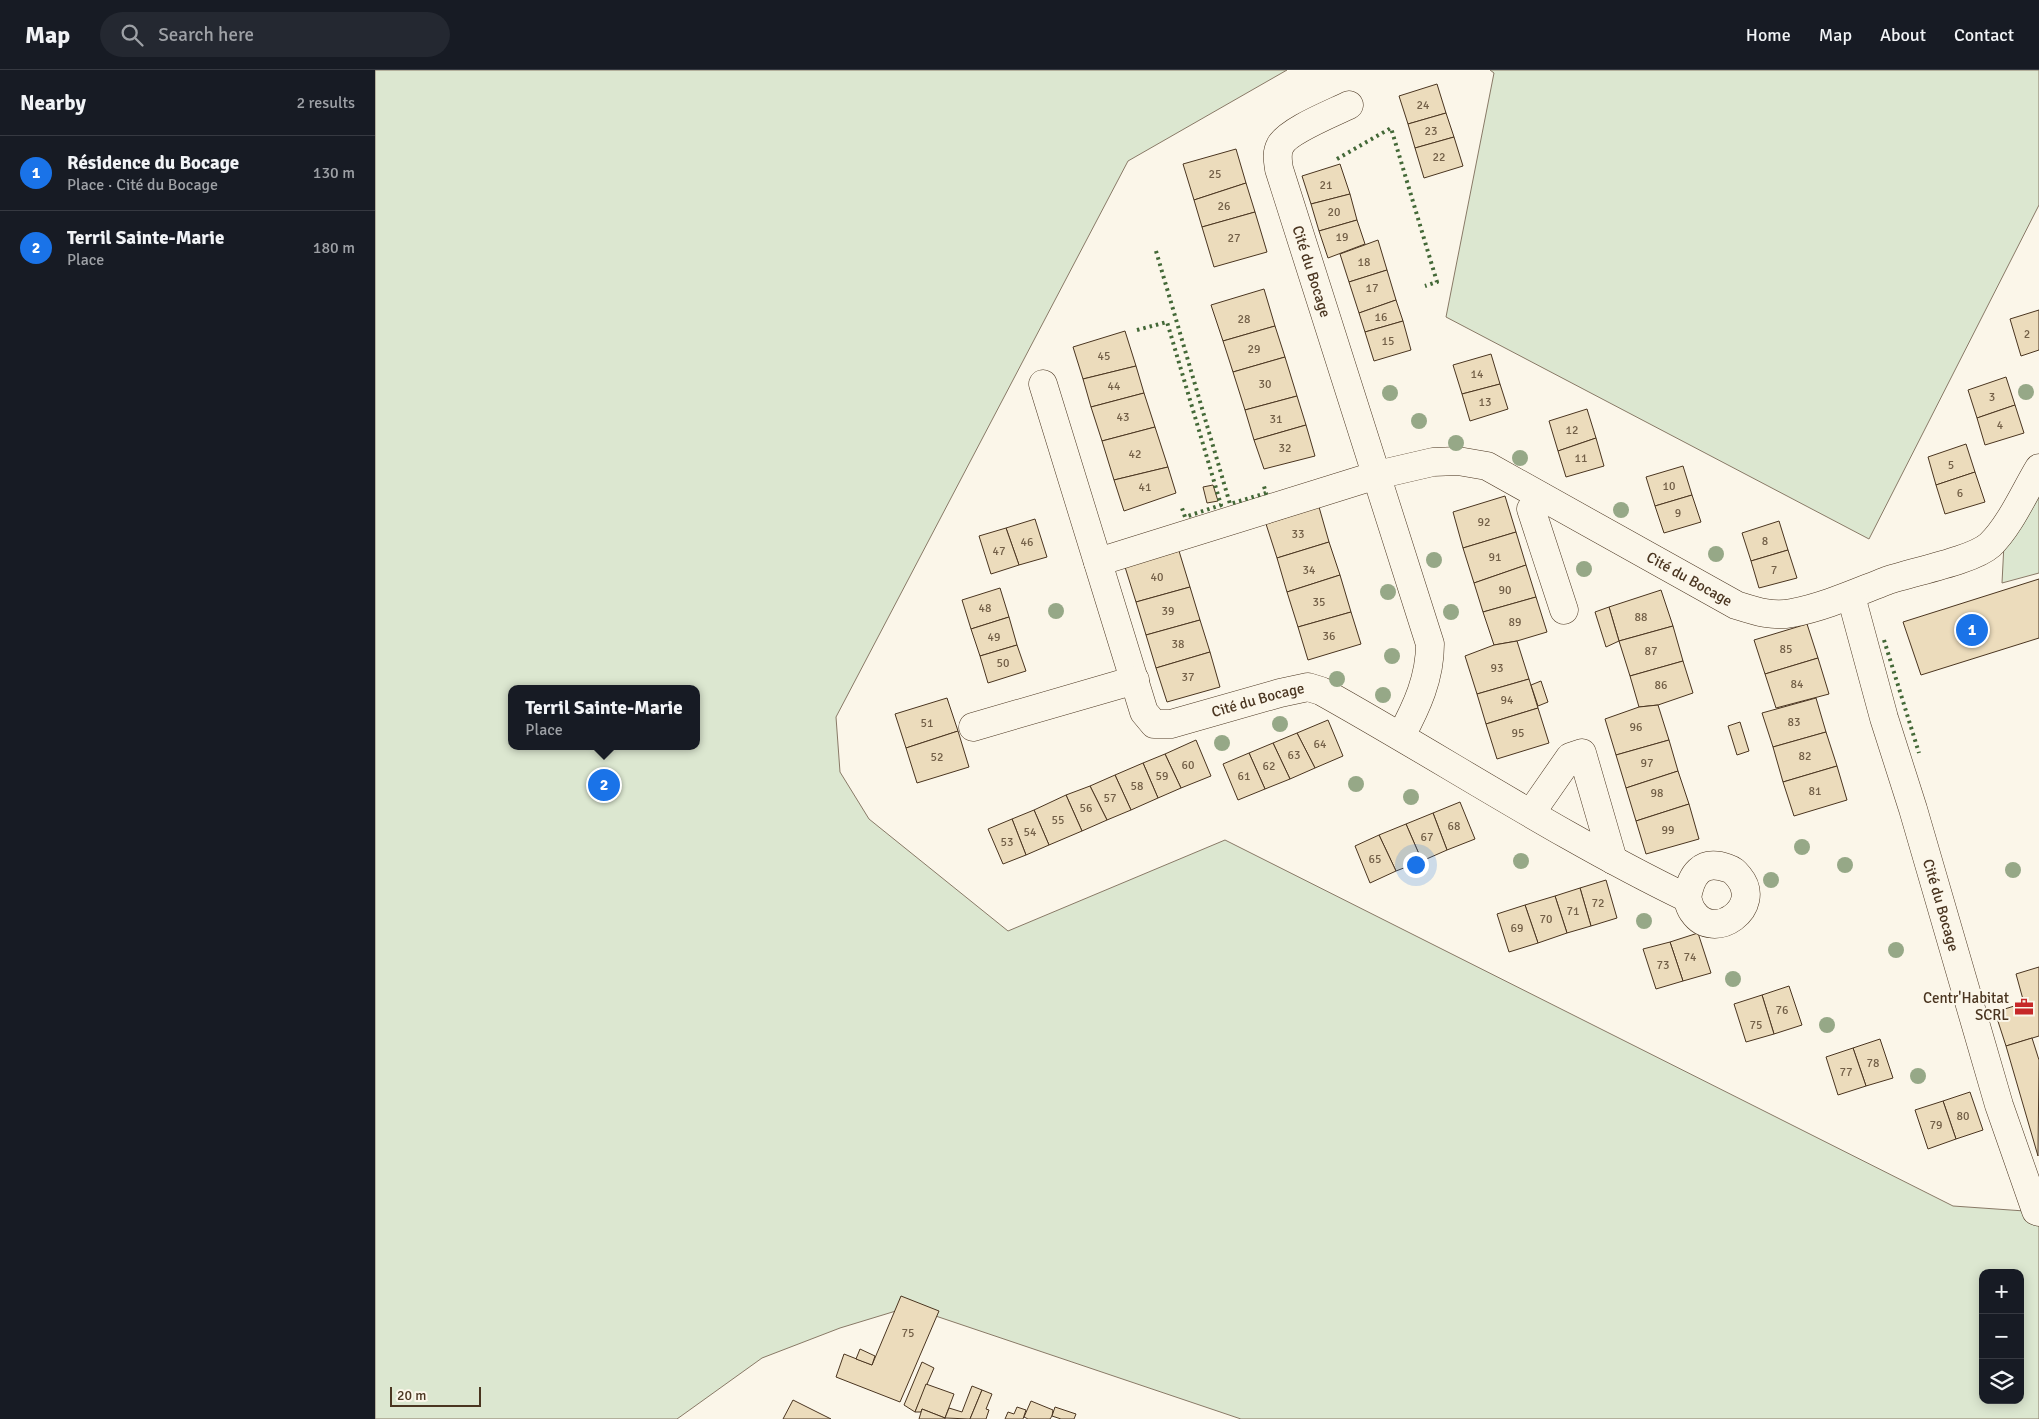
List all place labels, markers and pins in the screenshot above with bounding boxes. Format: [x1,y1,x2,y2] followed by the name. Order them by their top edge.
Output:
[1956,611,1988,649] pin: 1
[588,766,620,804] pin: 2
[1923,989,2009,1024] place label: Centr'Habitat SCRL
[2013,996,2035,1018] office icon: Centr'Habitat SCRL

